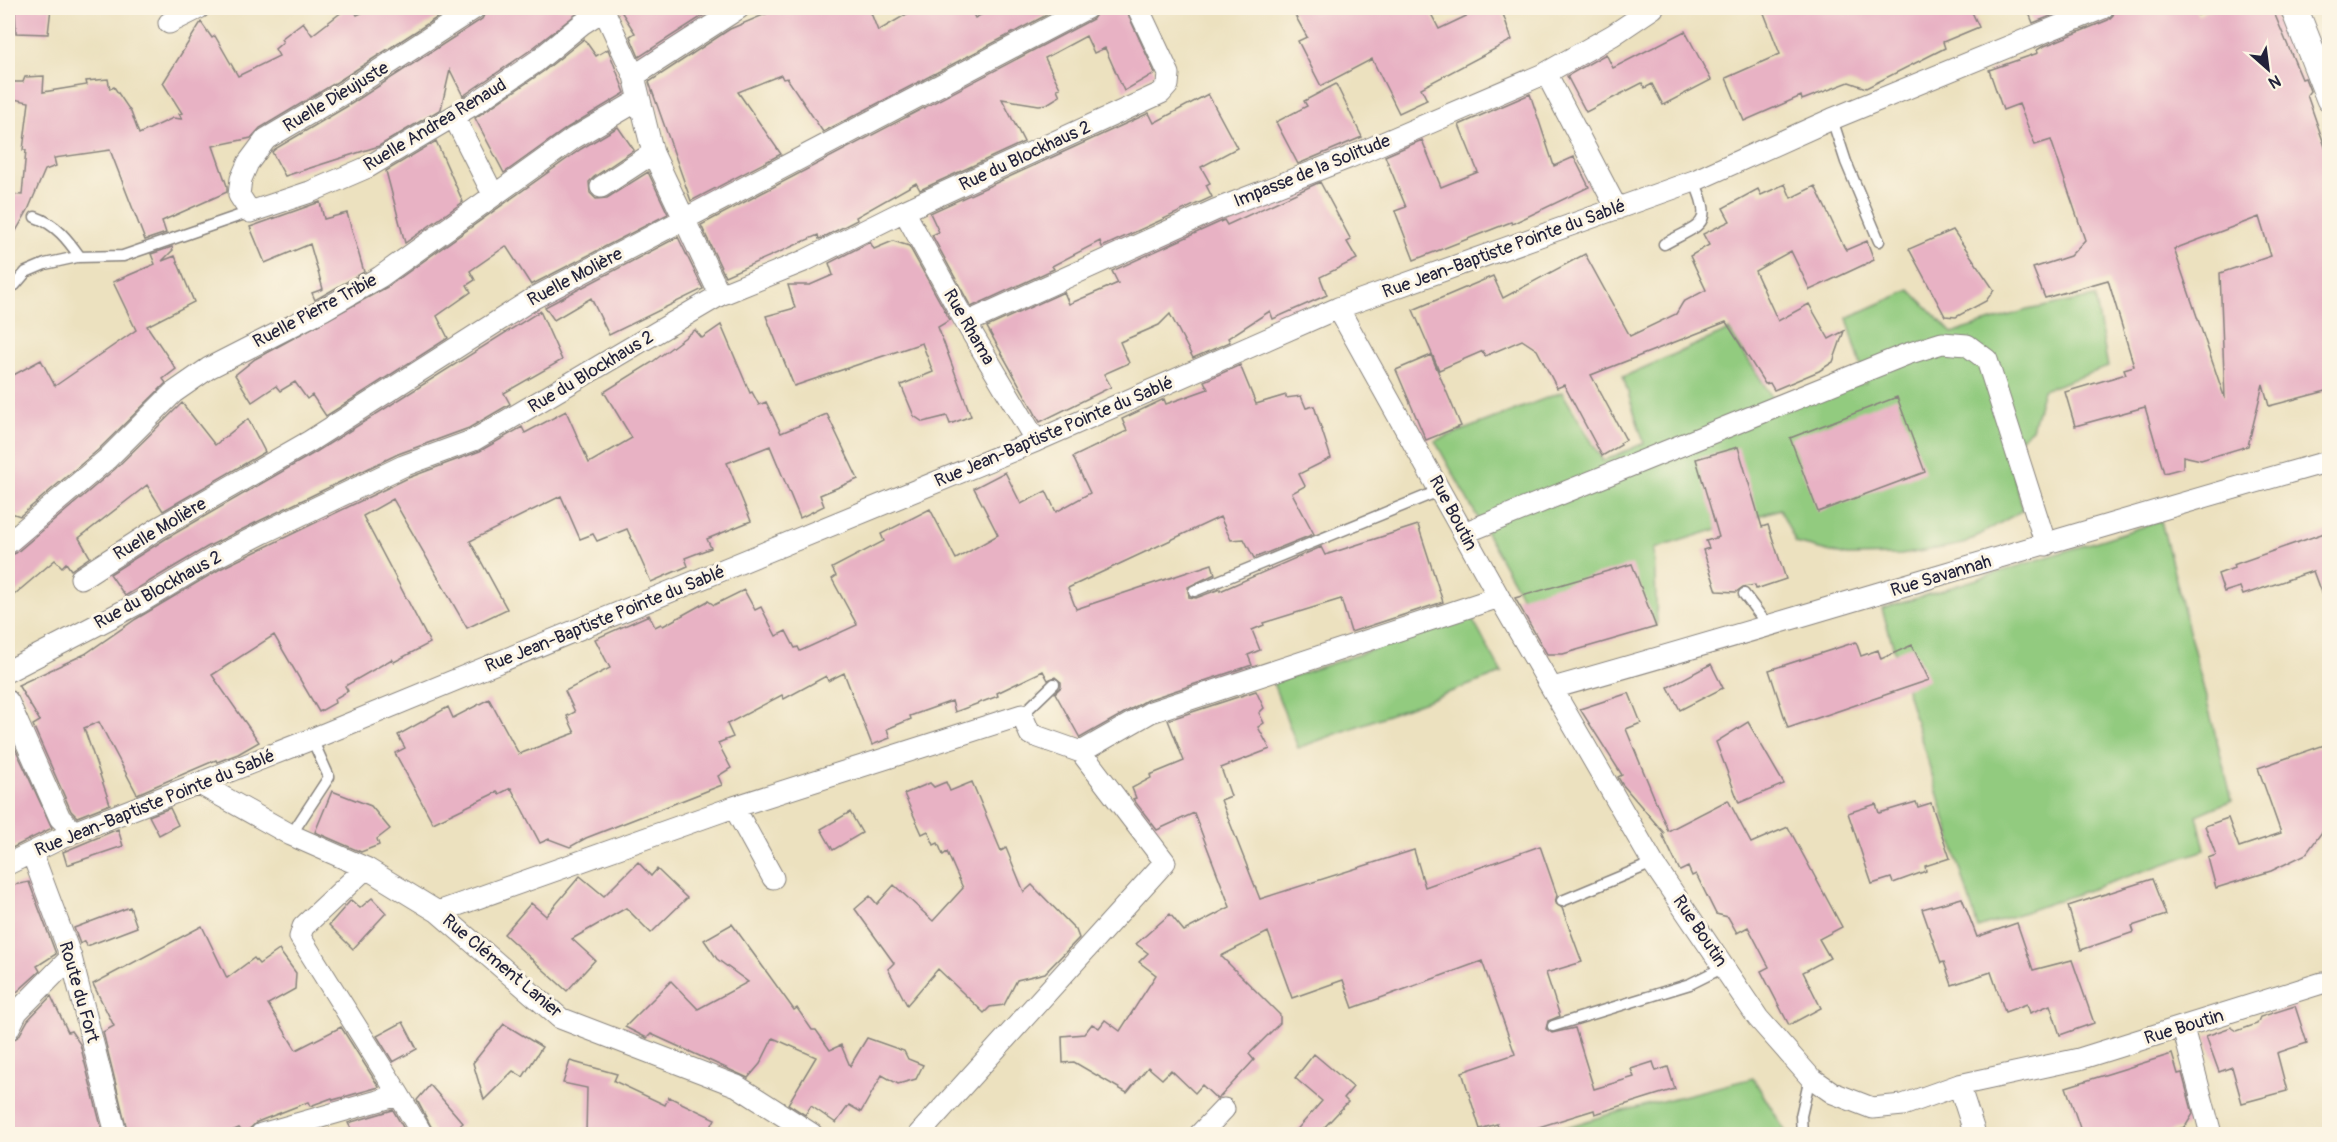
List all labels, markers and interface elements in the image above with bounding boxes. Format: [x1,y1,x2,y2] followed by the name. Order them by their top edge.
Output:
[2238,39,2298,99] north arrow
[279,56,393,138] street label: Ruelle Dieujuste
[2265,70,2284,93] text: N
[359,73,511,177] street label: Ruelle Andrea Renaud
[956,115,1094,197] street label: Rue du Blockhaus 2
[1230,129,1394,213] street label: Impasse de la Solitude
[1379,194,1629,304] street label: Rue Jean-Baptiste Pointe du Sablé
[524,242,627,312] street label: Ruelle Molière
[249,269,381,353] street label: Ruelle Pierre Tribie
[938,285,1000,369] street label: Rue Rhama
[524,325,658,419] street label: Rue du Blockhaus 2
[931,371,1177,493] street label: Rue Jean-Baptiste Pointe du Sablé
[1424,472,1482,554] street label: Rue Boutin
[109,492,211,566] street label: Ruelle Molière
[90,545,226,635] street label: Rue du Blockhaus 2
[1888,550,1994,602] street label: Rue Savannah
[482,560,728,678] street label: Rue Jean-Baptiste Pointe du Sablé
[32,744,278,862] street label: Rue Jean-Baptiste Pointe du Sablé
[1668,891,1732,971] street label: Rue Boutin
[437,909,567,1023] street label: Rue Clément Lanier
[54,939,105,1046] street label: Route du Fort
[2142,1004,2226,1050] street label: Rue Boutin

